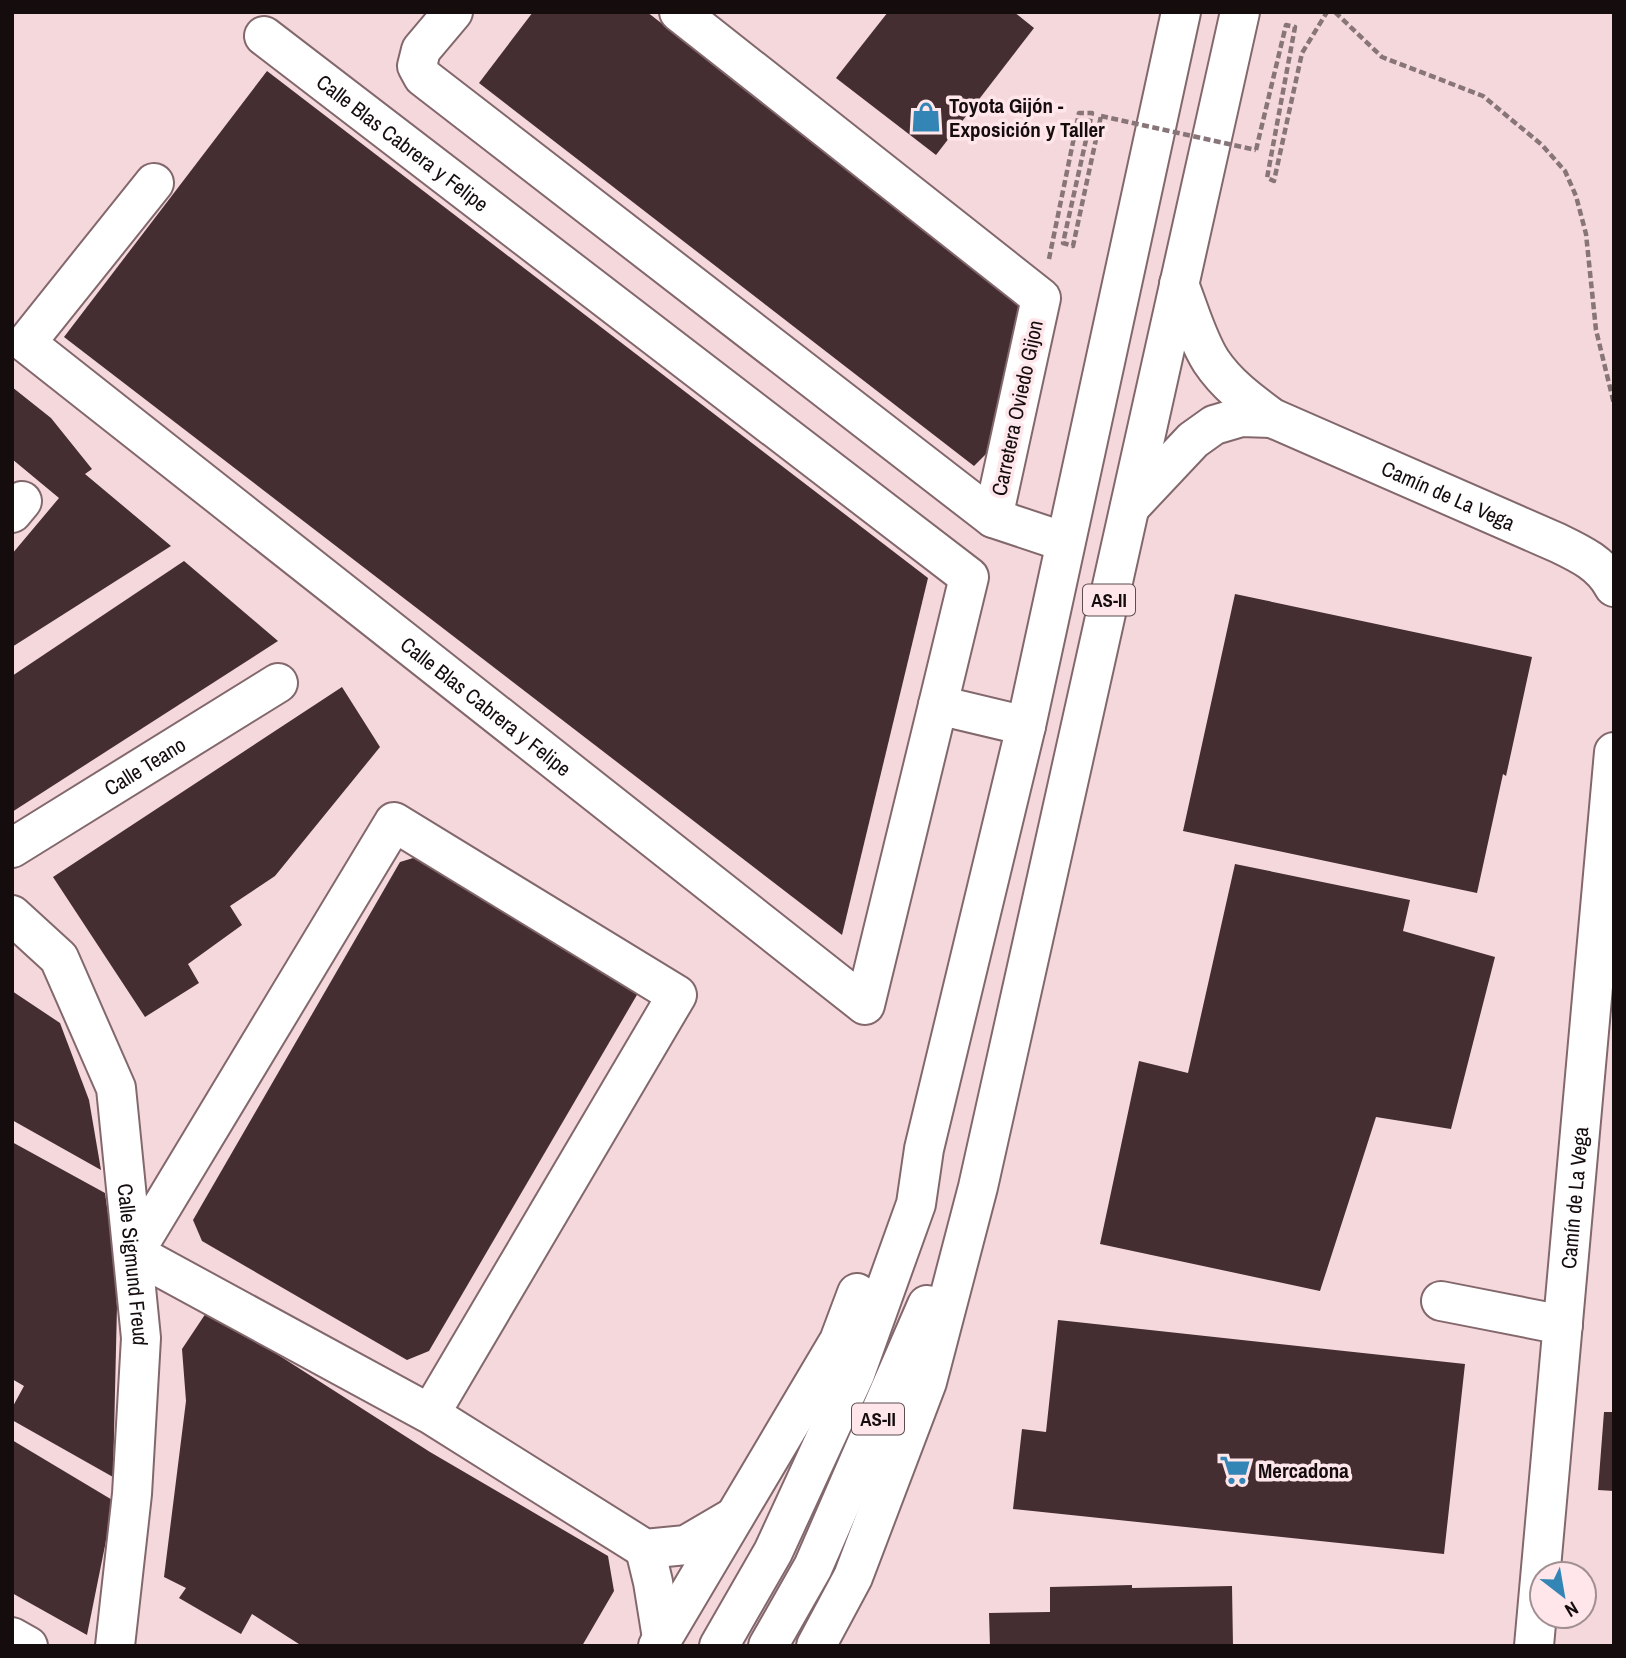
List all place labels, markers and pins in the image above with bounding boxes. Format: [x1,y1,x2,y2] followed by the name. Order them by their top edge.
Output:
[949,91,1105,144] place label: Toyota Gijón - Exposición y Taller
[909,100,943,134] shop icon: Toyota Gijón - Exposición y Taller
[1218,1453,1252,1487] supermarket icon: Mercadona
[1258,1456,1349,1485] place label: Mercadona

